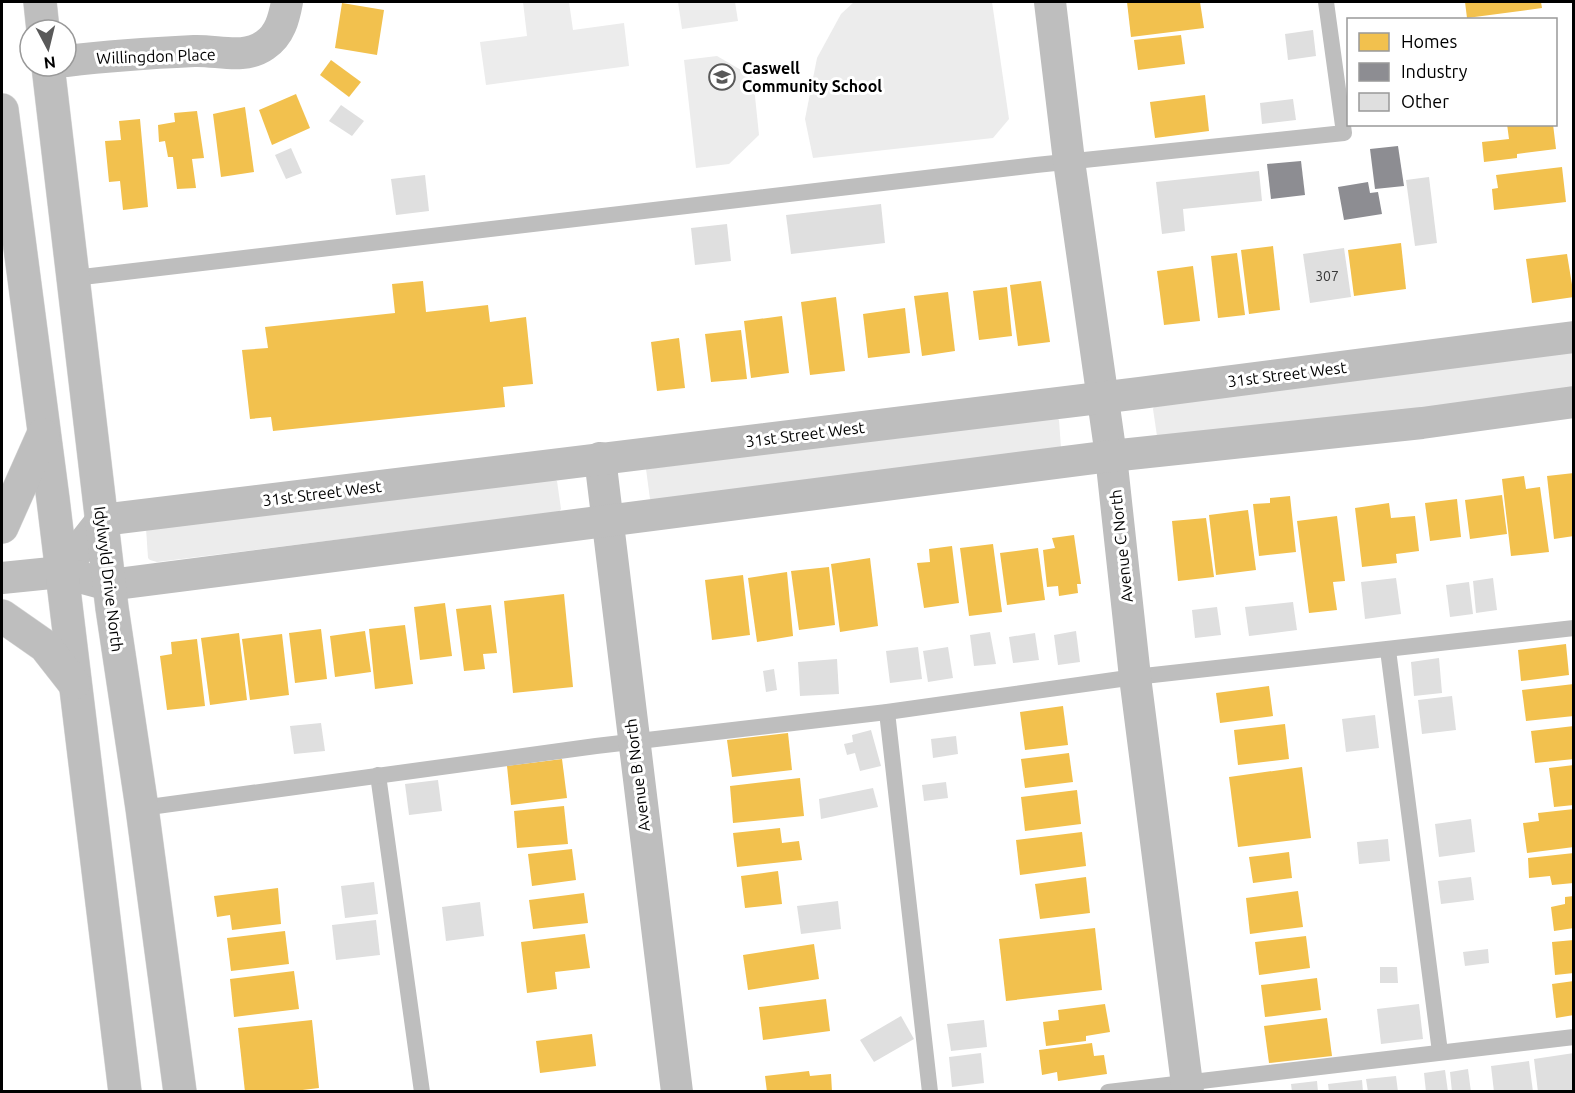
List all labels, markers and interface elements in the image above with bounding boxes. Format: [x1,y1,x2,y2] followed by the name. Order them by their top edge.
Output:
[18,18,78,78] north arrow
[1347,18,1557,126] legend
[1401,31,1458,51] text: Homes
[96,45,216,67] street label: Willingdon Place
[43,53,57,73] text: N
[742,59,882,95] place label: Caswell Community School
[1401,61,1468,81] text: Industry
[707,62,737,92] school or university icon: Caswell Community School
[1401,91,1449,111] text: Other
[1315,268,1339,284] house number: 307
[1226,358,1348,390] street label: 31st Street West
[744,418,866,450] street label: 31st Street West
[261,477,383,509] street label: 31st Street West
[1106,489,1136,603] street label: Avenue C North
[91,505,127,653] street label: Idylwyld Drive North
[621,717,653,833] street label: Avenue B North

